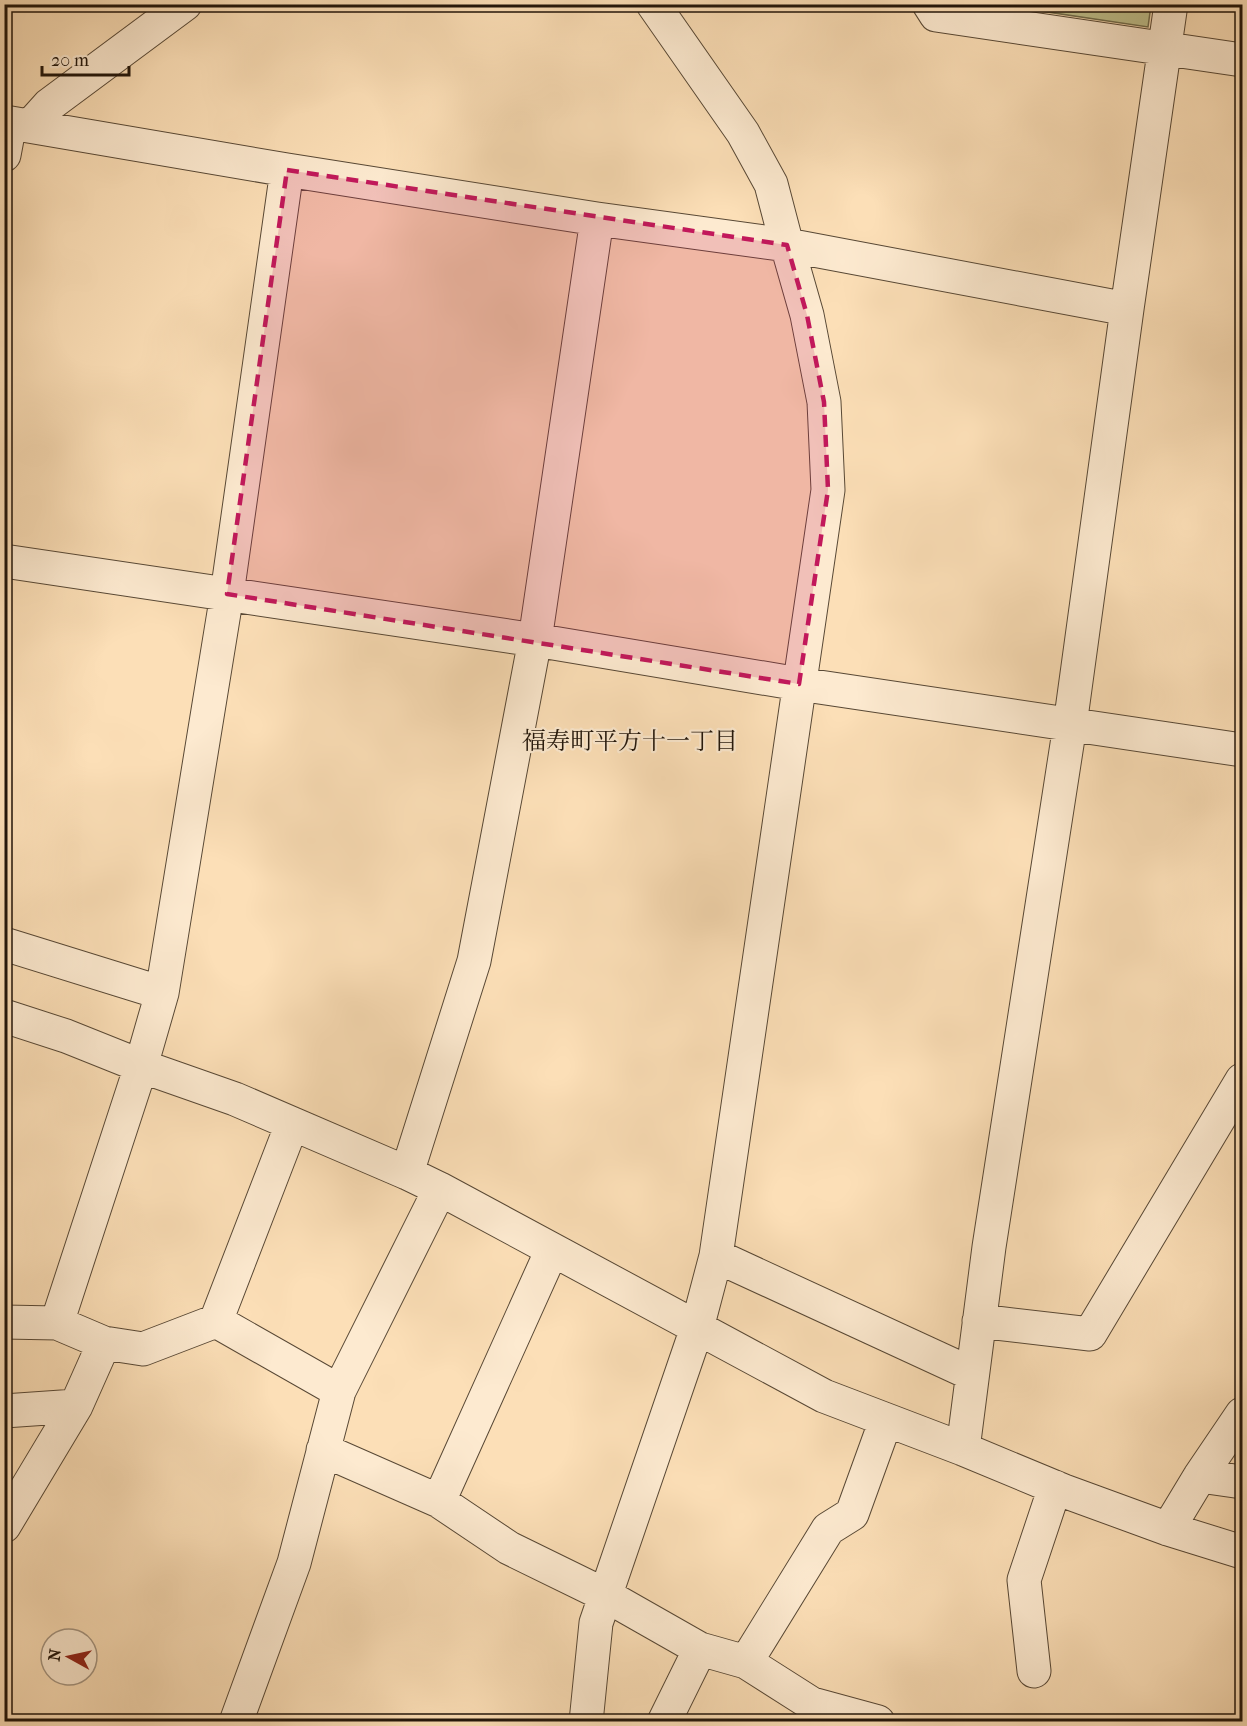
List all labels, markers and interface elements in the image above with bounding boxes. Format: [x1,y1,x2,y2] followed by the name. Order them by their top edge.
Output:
[42,39,129,77] scale bar
[51,50,89,71] text: 20 m
[522,727,738,755] district label: 福寿町平方十一丁目
[39,1627,99,1687] north arrow
[44,1647,65,1662] text: N

